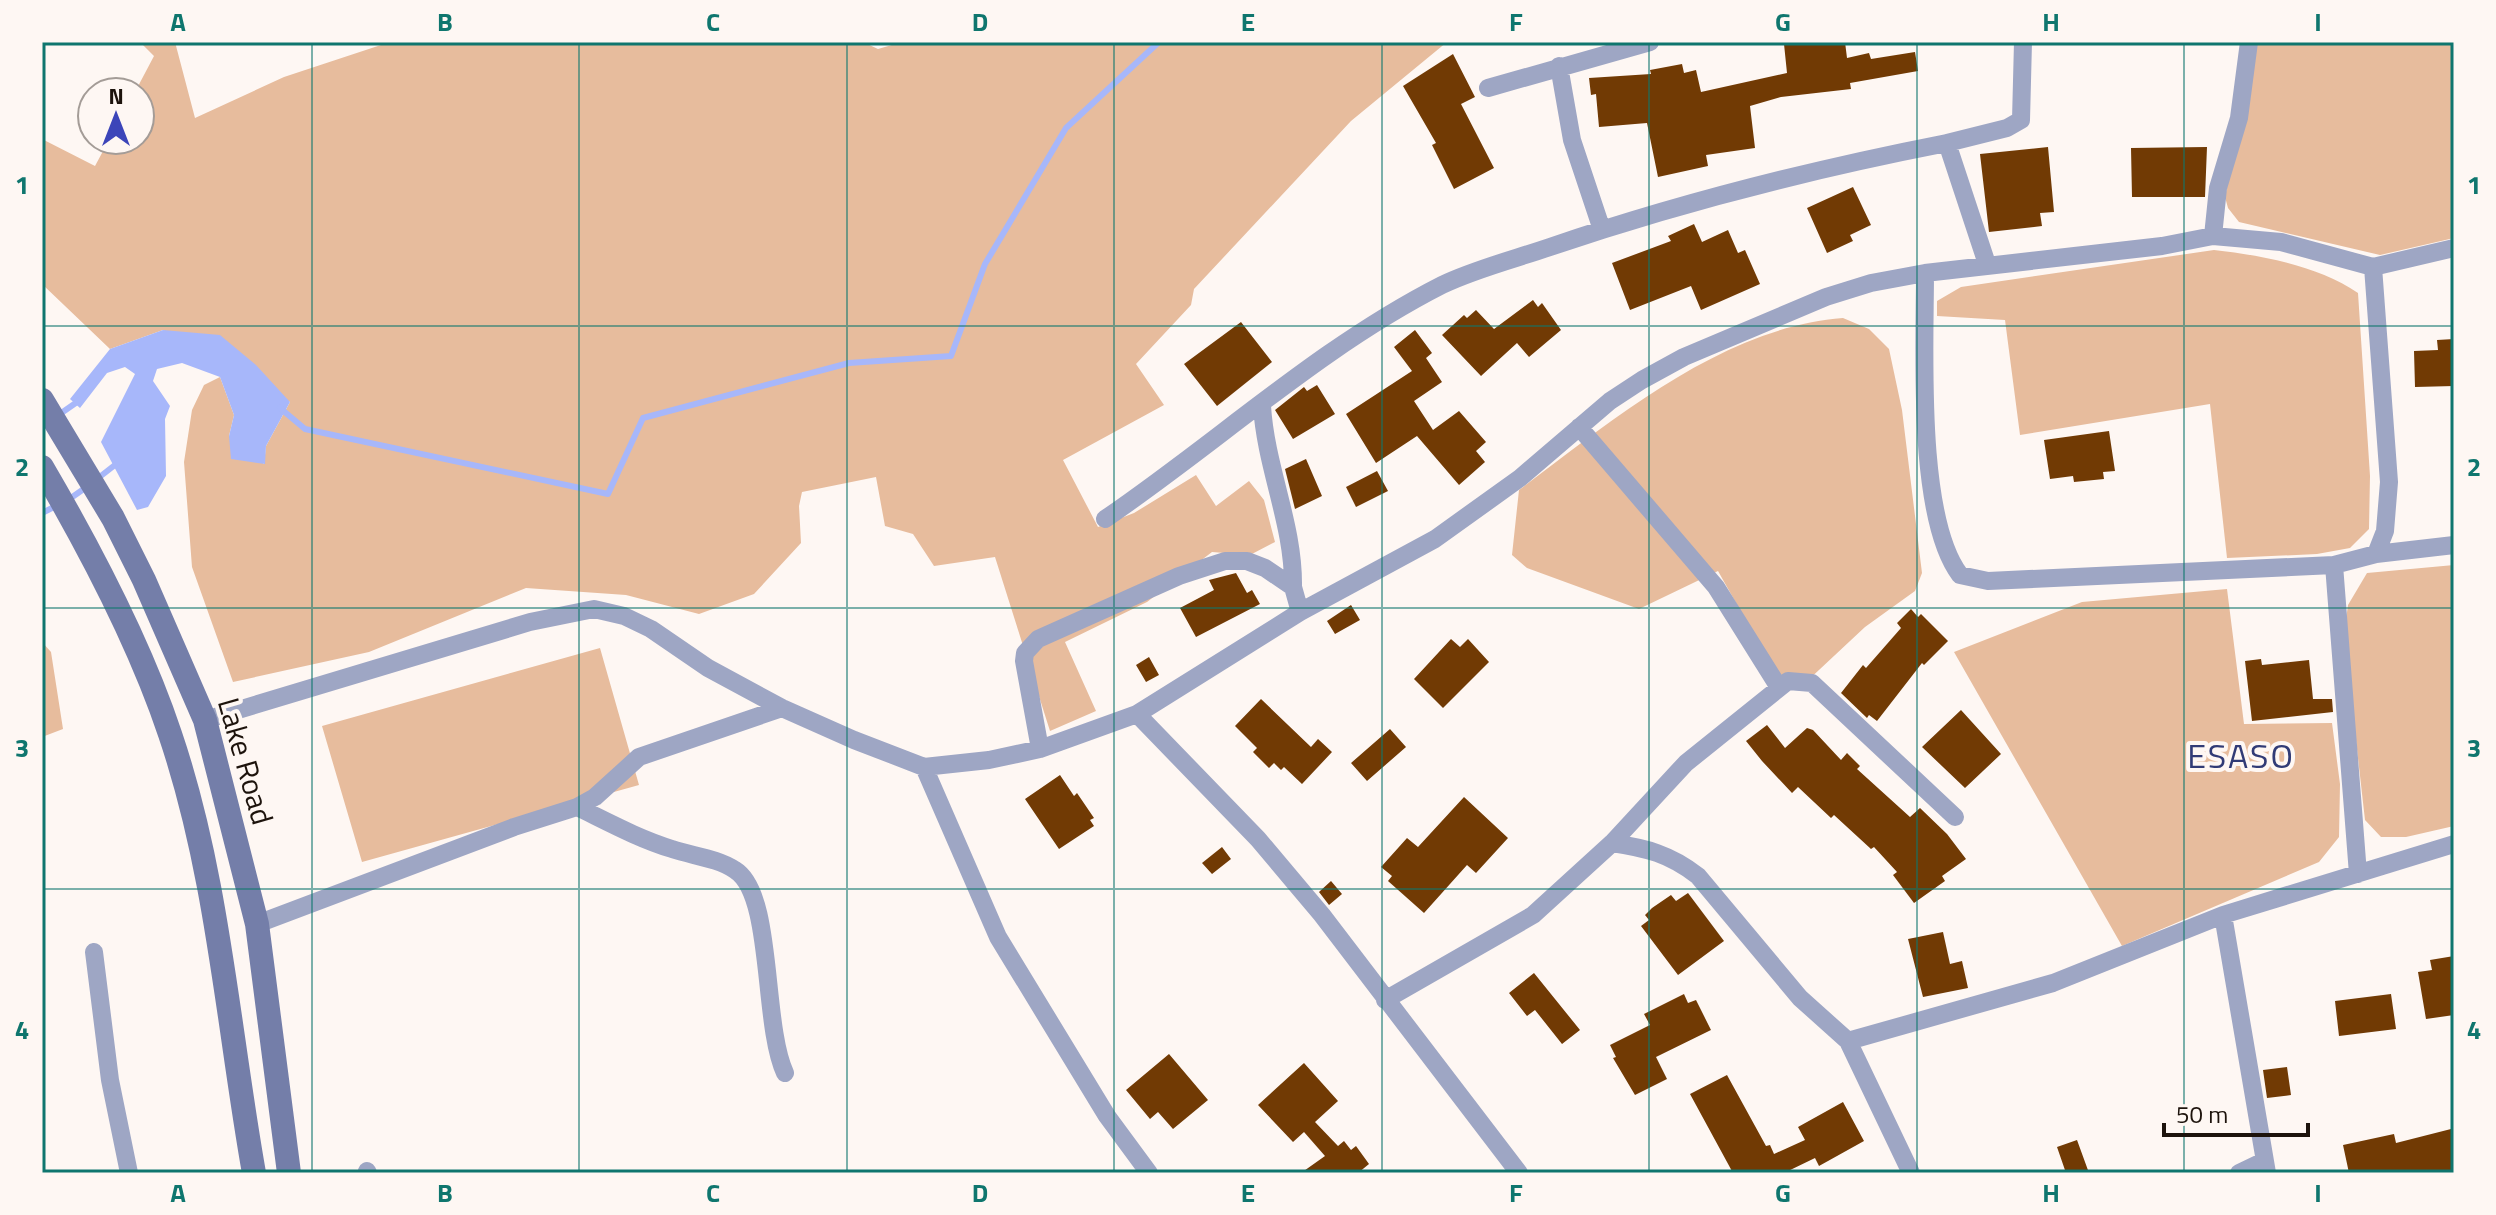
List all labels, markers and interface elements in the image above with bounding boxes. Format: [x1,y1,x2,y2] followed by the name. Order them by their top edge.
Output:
[170,2,186,41] text: A
[437,2,453,41] text: B
[706,2,720,41] text: C
[972,2,988,41] text: D
[1241,2,1255,41] text: E
[1509,2,1523,41] text: F
[1775,2,1791,41] text: G
[2042,2,2060,41] text: H
[2314,2,2322,41] text: I
[76,76,156,156] north arrow
[108,79,124,113] text: N
[15,165,29,204] text: 1
[2467,165,2481,204] text: 1
[15,447,29,486] text: 2
[2467,447,2481,486] text: 2
[206,692,286,830] street label: Lake Road
[15,728,29,767] text: 3
[2467,728,2481,767] text: 3
[2187,729,2295,781] district label: ESASO
[15,1010,29,1049] text: 4
[2467,1010,2481,1049] text: 4
[2164,1087,2308,1137] scale bar
[2176,1096,2228,1132] text: 50 m
[170,1173,186,1212] text: A
[437,1173,453,1212] text: B
[706,1173,720,1212] text: C
[972,1173,988,1212] text: D
[1241,1173,1255,1212] text: E
[1509,1173,1523,1212] text: F
[1775,1173,1791,1212] text: G
[2042,1173,2060,1212] text: H
[2314,1173,2322,1212] text: I

